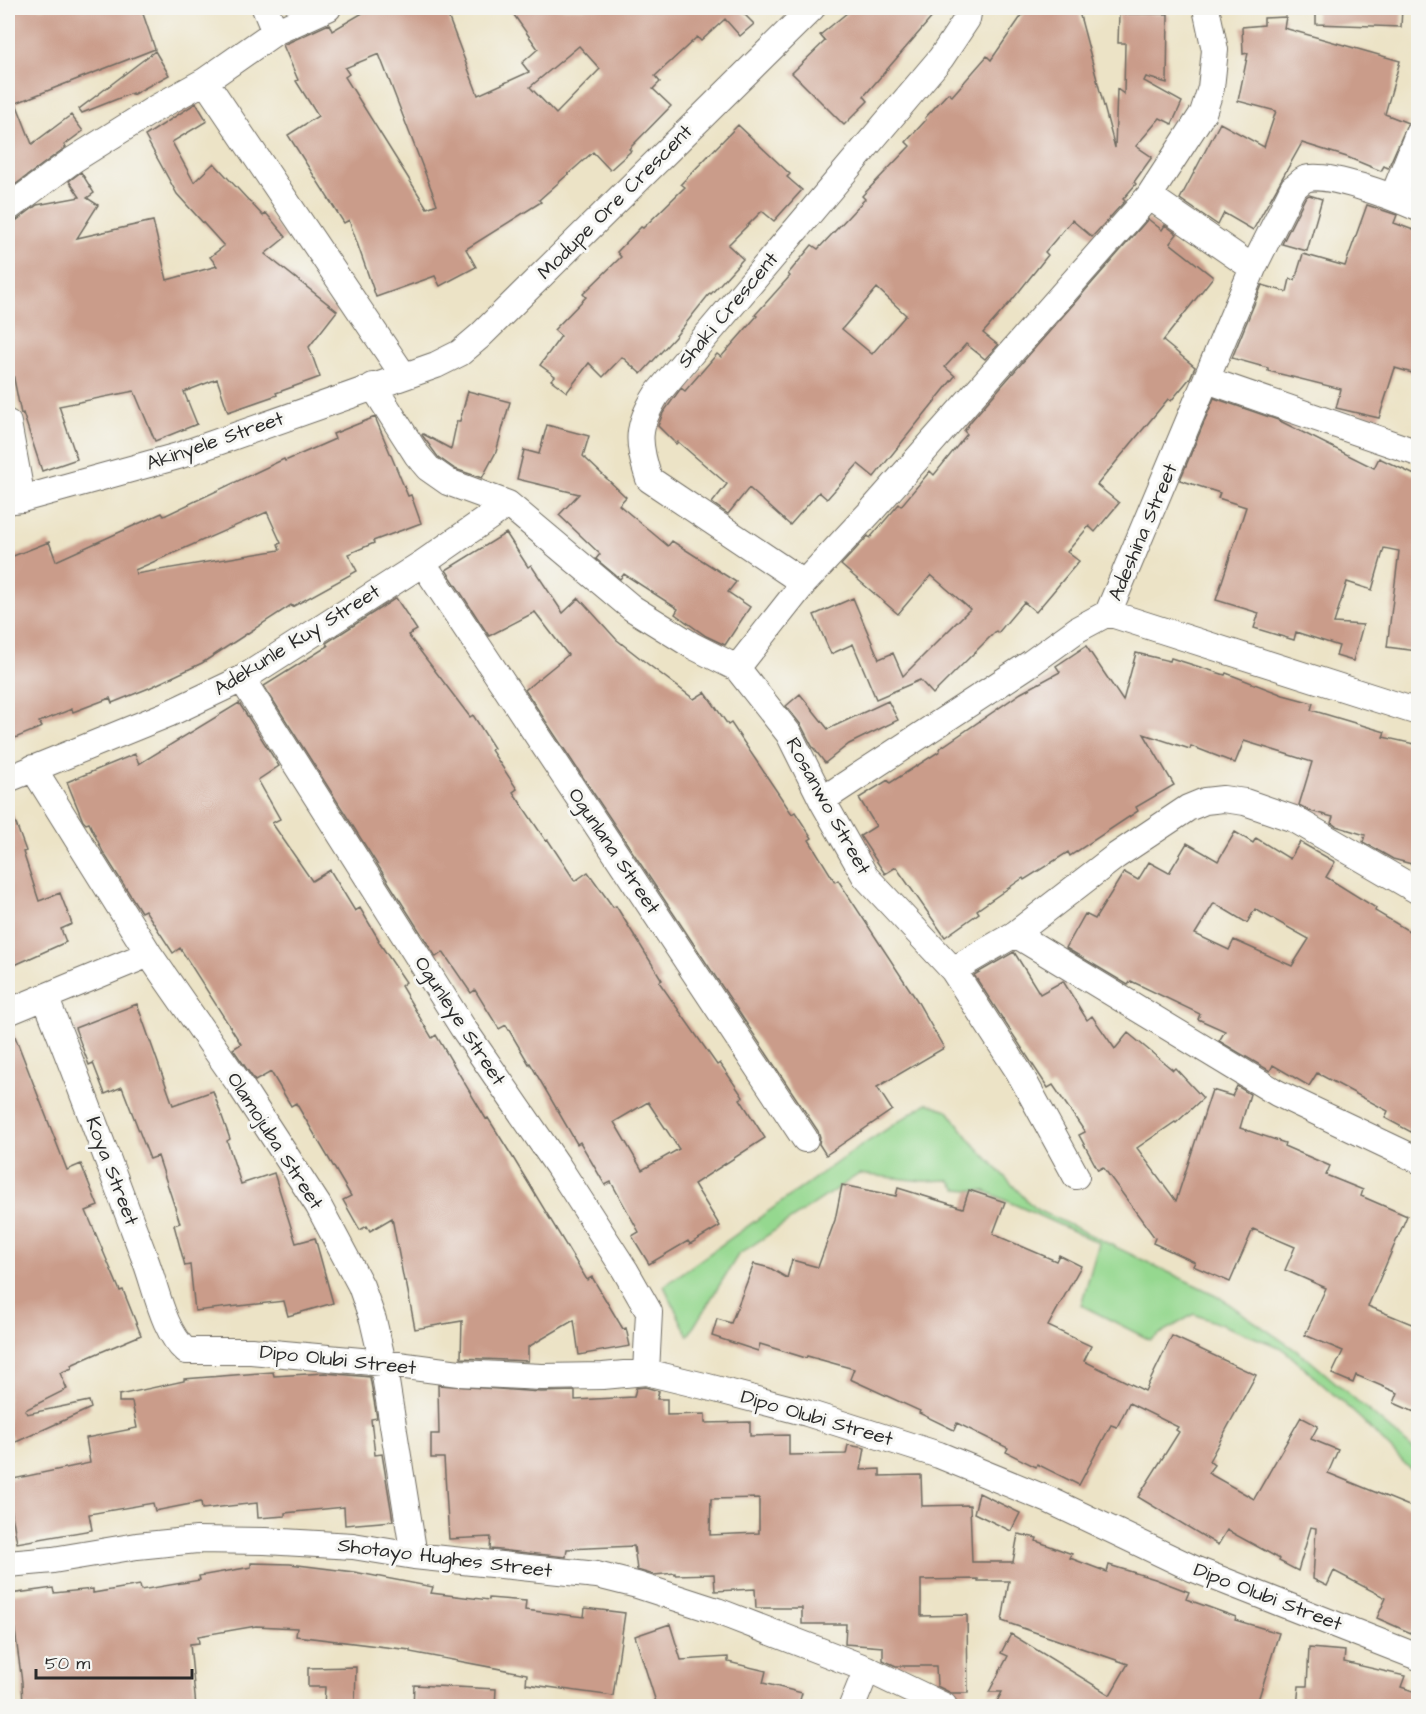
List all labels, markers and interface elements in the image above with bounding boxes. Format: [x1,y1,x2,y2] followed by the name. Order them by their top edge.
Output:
[531,118,699,286] street label: Modupe Ore Crescent
[671,246,785,374] street label: Shaki Crescent
[143,404,288,479] street label: Akinyele Street
[1101,459,1185,605] street label: Adeshina Street
[208,577,386,703] street label: Adekunle Kuy Street
[779,732,877,880] street label: Rosanwo Street
[560,782,667,920] street label: Ogunlana Street
[407,951,512,1092] street label: Ogunleye Street
[220,1067,330,1215] street label: Olamojuba Street
[78,1113,146,1230] street label: Koya Street
[258,1338,418,1382] street label: Dipo Olubi Street
[738,1383,896,1453] street label: Dipo Olubi Street
[336,1531,554,1586] street label: Shotayo Hughes Street
[1190,1556,1346,1638] street label: Dipo Olubi Street
[36,1642,192,1680] scale bar
[45,1651,90,1676] text: 50 m

